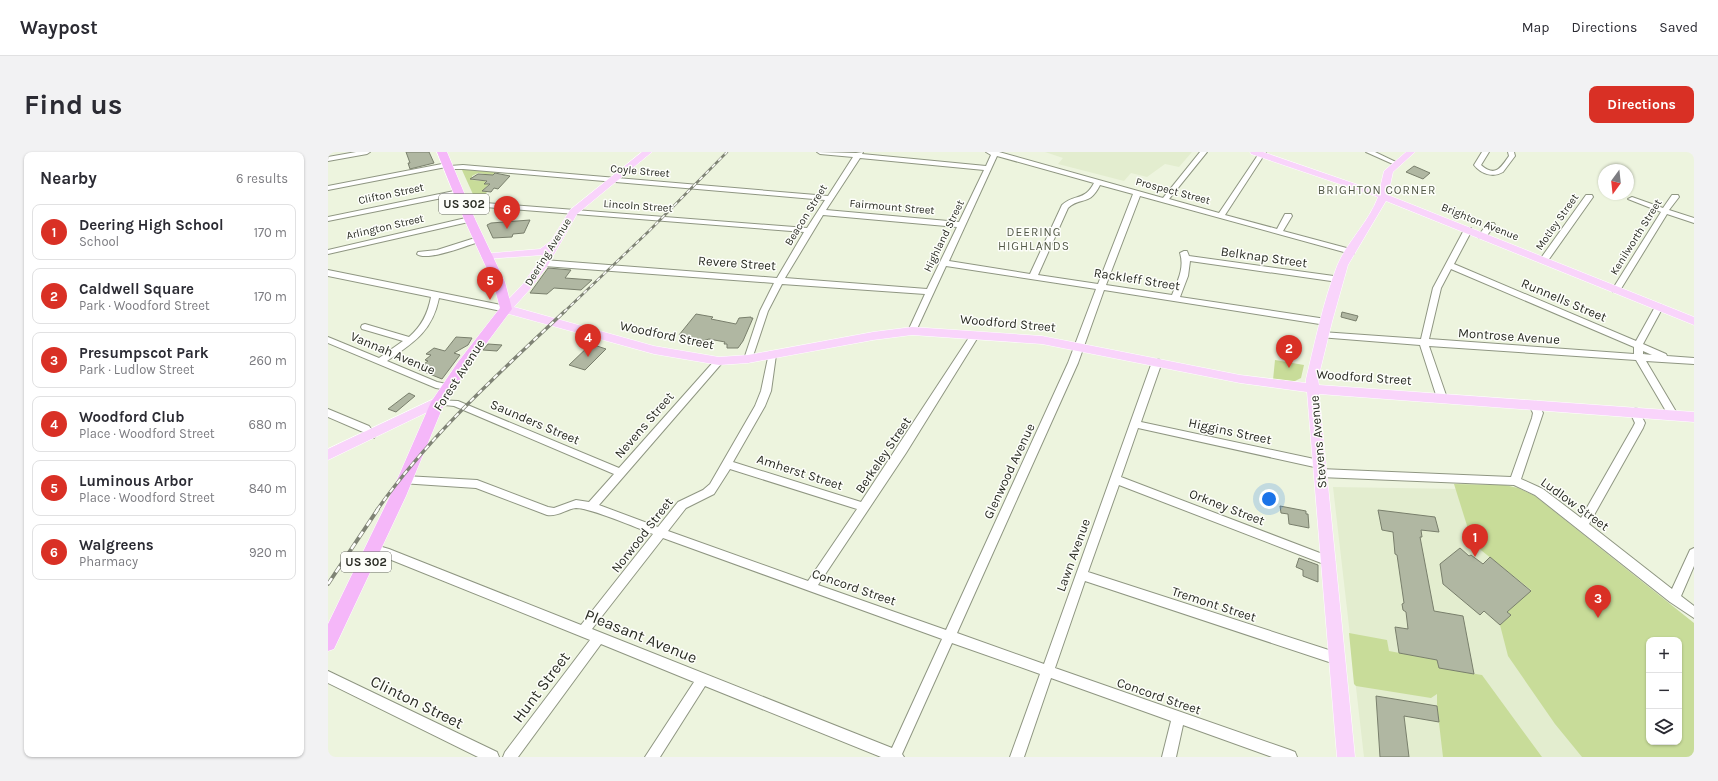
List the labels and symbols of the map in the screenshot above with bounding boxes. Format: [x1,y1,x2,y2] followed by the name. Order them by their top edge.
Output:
[610,162,670,180] street label: Coyle Street
[1598,164,1634,200] north arrow
[1134,175,1212,207] street label: Prospect Street
[357,181,425,207] street label: Clifton Street
[782,182,830,248] street label: Beacon Street
[1318,183,1436,197] district label: BRIGHTON CORNER
[1533,191,1581,253] street label: Motley Street
[439,194,489,214] road number: US 302
[494,196,520,229] pin: 6
[603,197,673,215] street label: Lincoln Street
[849,197,935,217] street label: Fairmount Street
[1607,197,1665,277] street label: Kenilworth Street
[921,198,967,274] street label: Highland Street
[1439,201,1521,244] street label: Brighton Avenue
[345,212,425,242] street label: Arlington Street
[522,215,574,288] street label: Deering Avenue
[998,225,1070,253] district label: DEERING HIGHLANDS
[1220,244,1308,271] street label: Belknap Street
[698,253,777,273] street label: Revere Street
[1093,265,1181,293] street label: Rackleff Street
[477,267,503,300] pin: 5
[1519,275,1609,325] street label: Runnells Street
[960,311,1057,335] street label: Woodford Street
[619,318,716,352] street label: Woodford Street
[575,324,601,357] pin: 4
[1458,325,1561,347] street label: Montrose Avenue
[348,328,438,378] street label: Vannah Avenue
[1276,335,1302,368] pin: 2
[430,336,488,414] street label: Forest Avenue
[1316,366,1412,388] street label: Woodford Street
[611,389,677,461] street label: Nevens Street
[1306,395,1330,489] street label: Stevens Avenue
[488,396,582,448] street label: Saunders Street
[852,414,914,496] street label: Berkeley Street
[1187,415,1273,447] street label: Higgins Street
[980,421,1038,521] street label: Glenwood Avenue
[755,451,845,493] street label: Amherst Street
[1538,474,1612,534] street label: Ludlow Street
[1187,486,1267,528] street label: Orkney Street
[1259,489,1279,509] your location
[608,495,676,575] street label: Norwood Street
[1053,516,1093,593] street label: Lawn Avenue
[1462,524,1488,557] pin: 1
[341,552,391,572] road number: US 302
[810,566,898,608] street label: Concord Street
[1170,583,1258,625] street label: Tremont Street
[1585,585,1611,618] pin: 3
[582,605,700,667] street label: Pleasant Avenue
[508,648,574,726] street label: Hunt Street
[368,671,466,733] street label: Clinton Street
[1115,675,1203,717] street label: Concord Street

